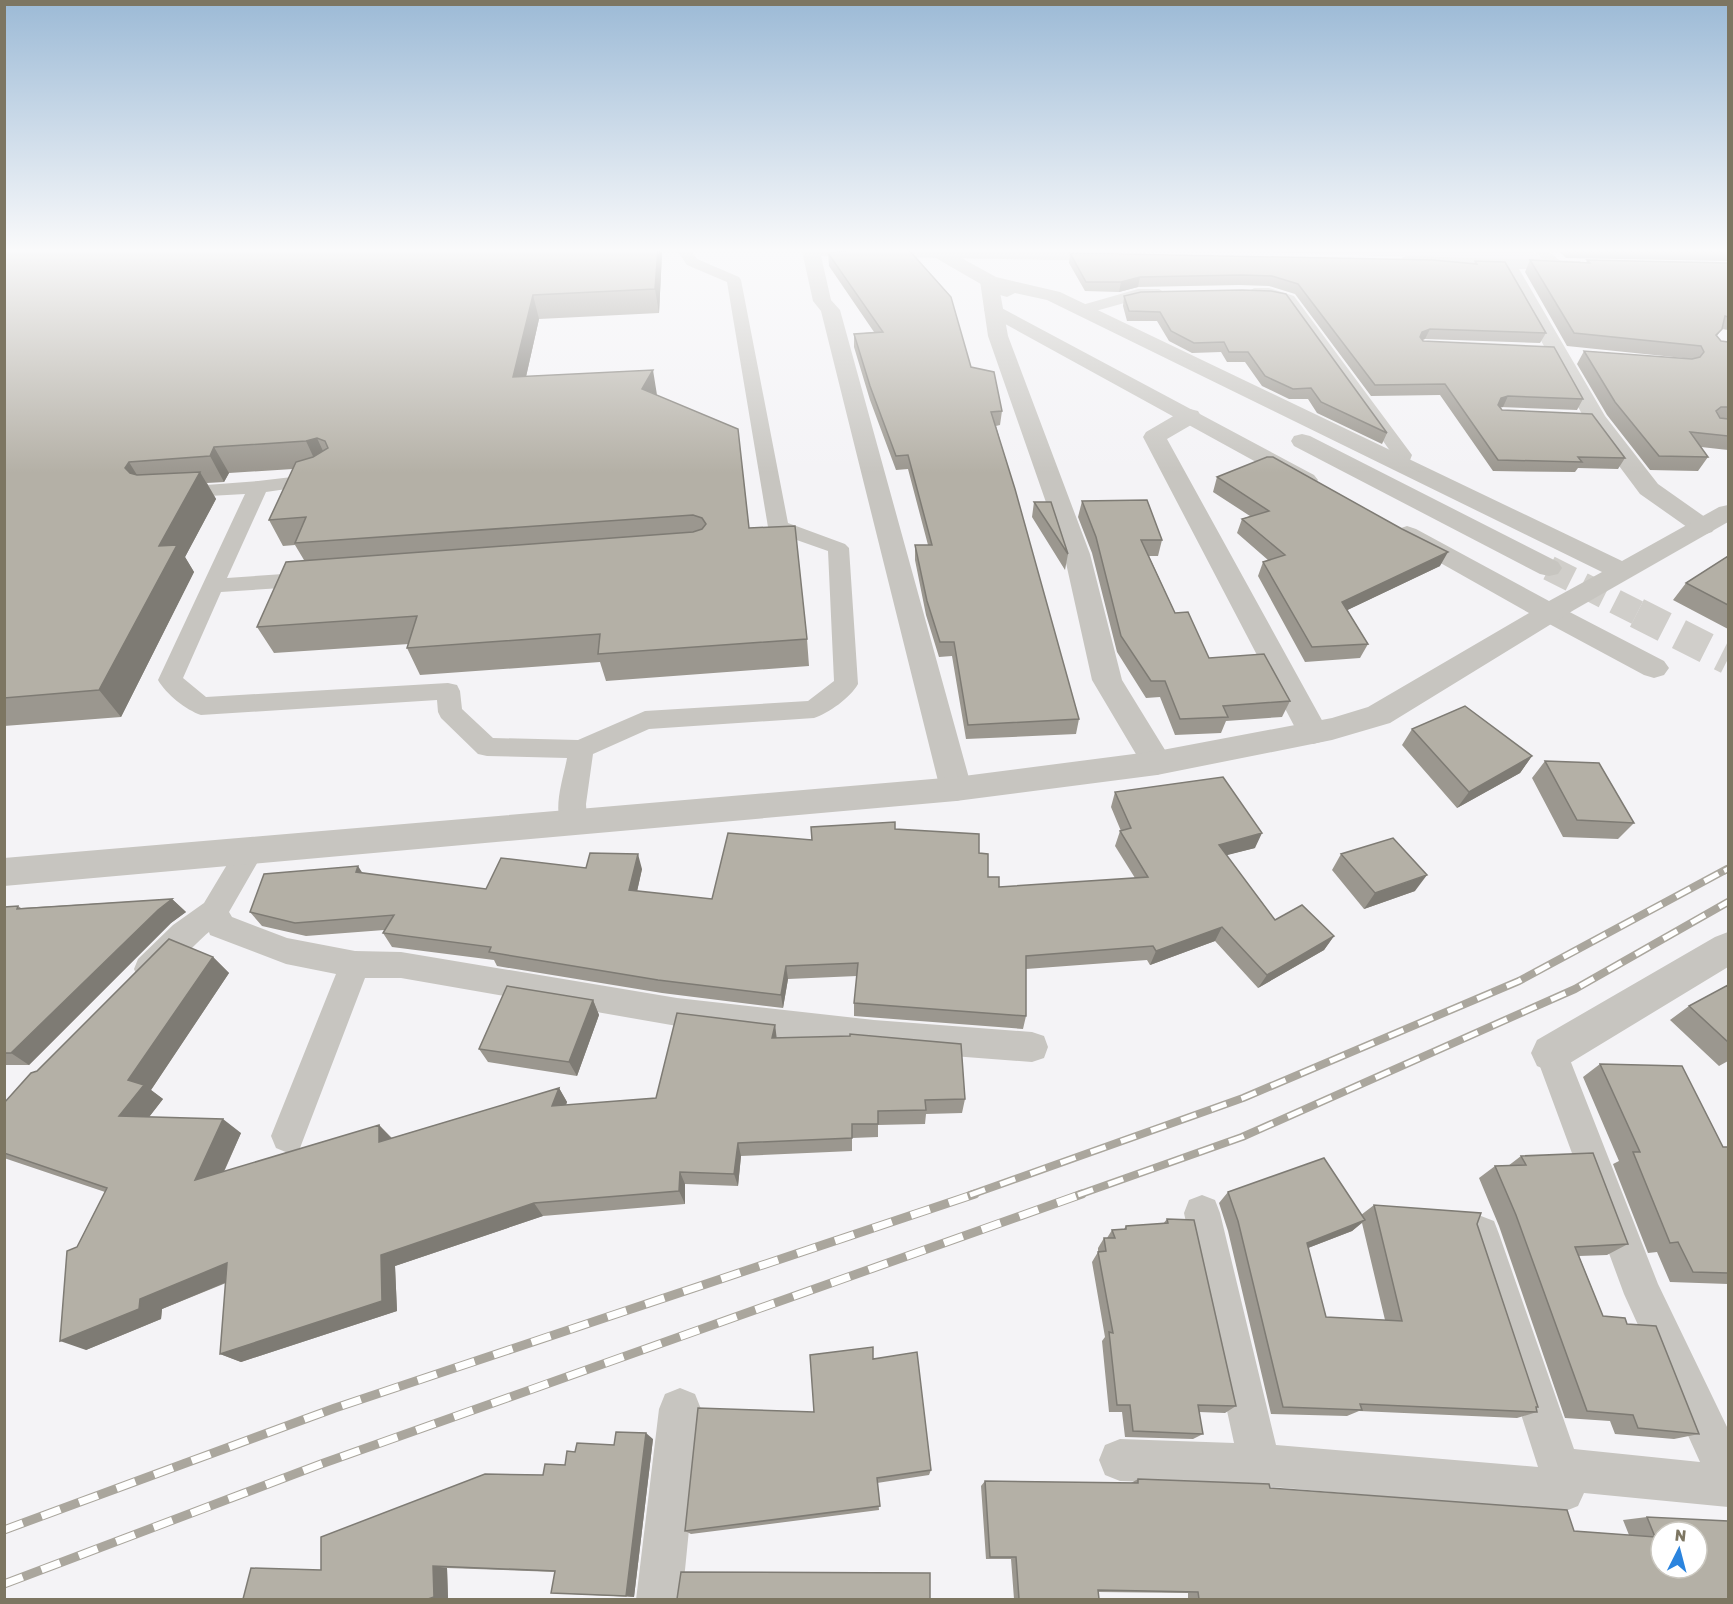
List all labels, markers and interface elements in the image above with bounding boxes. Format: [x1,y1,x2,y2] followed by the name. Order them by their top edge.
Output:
[1649,1520,1709,1580] north arrow
[1674,1526,1687,1546] text: N

